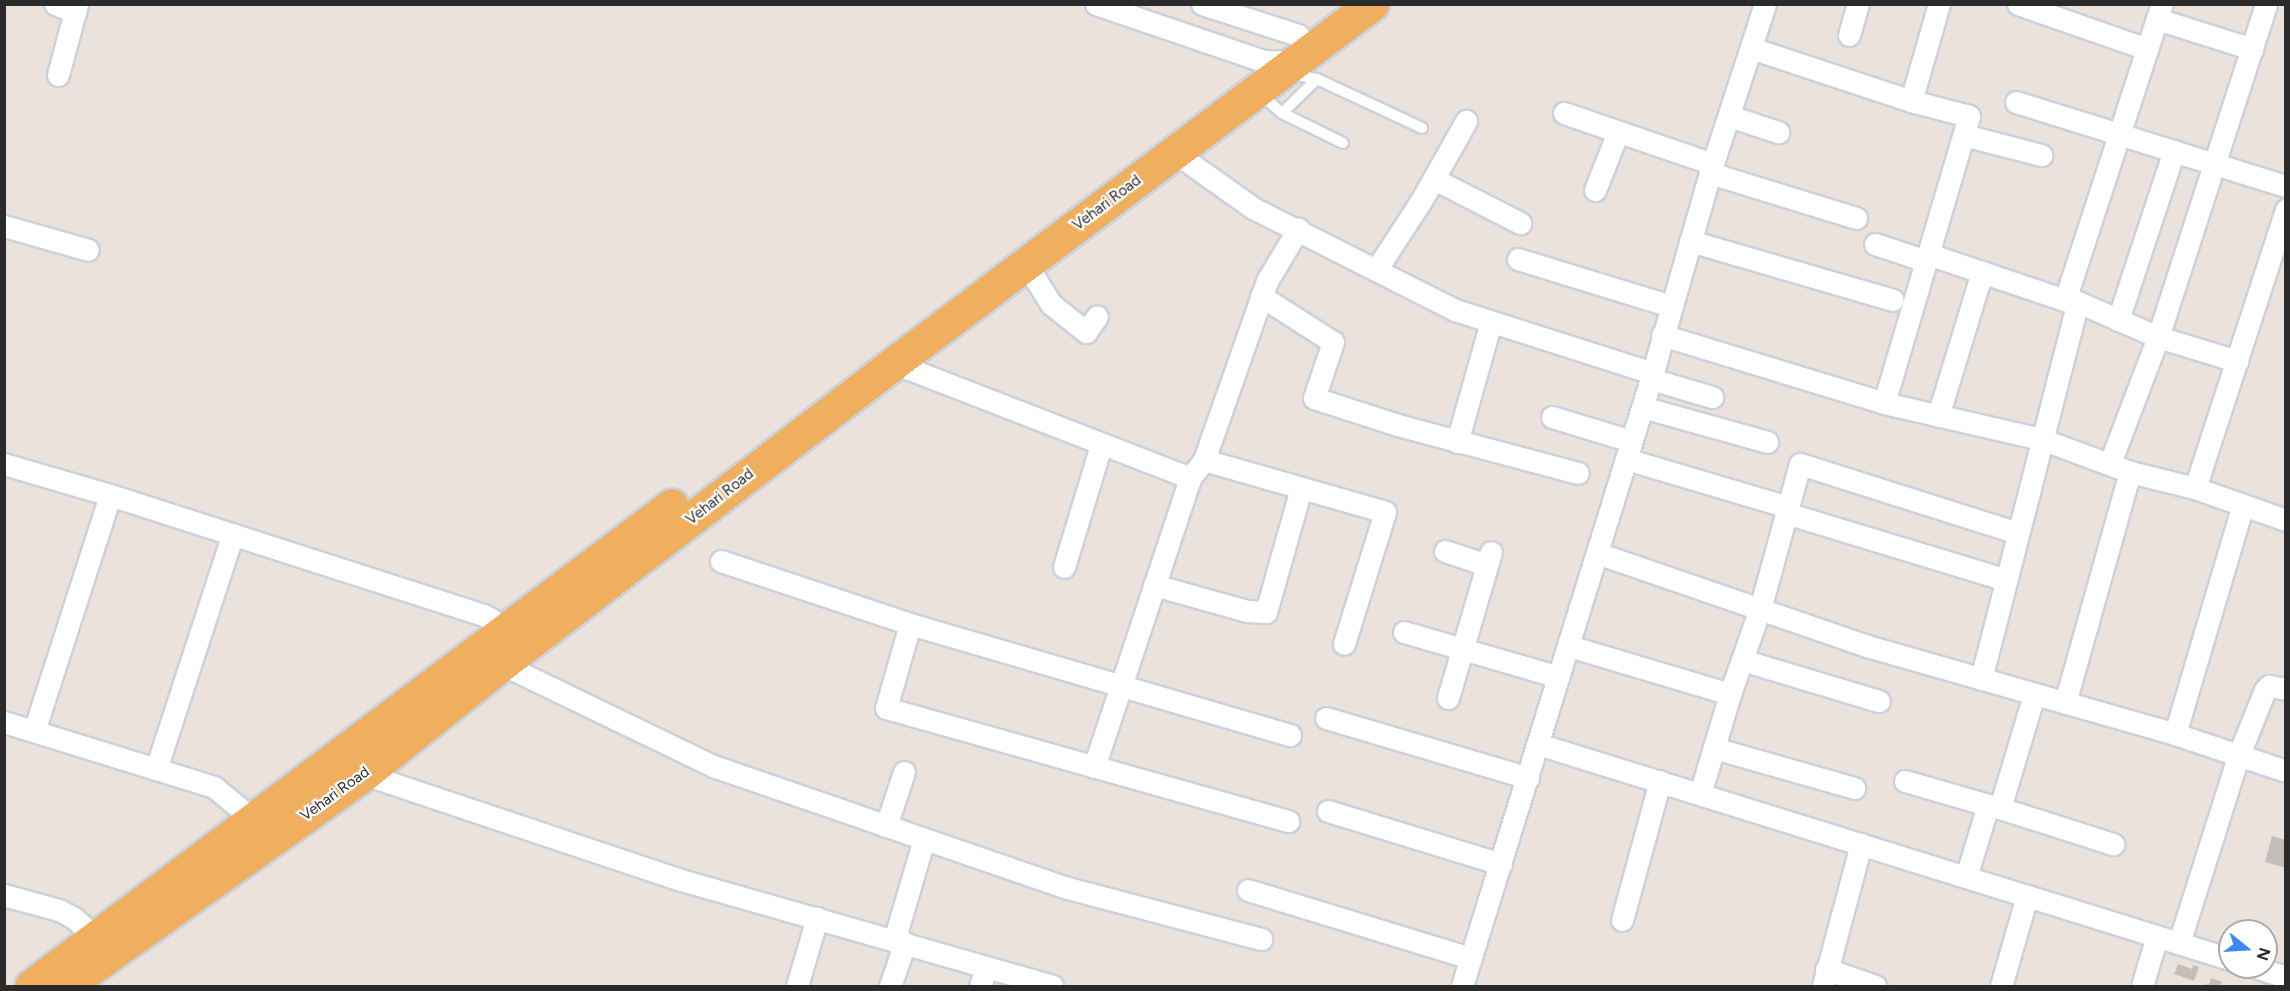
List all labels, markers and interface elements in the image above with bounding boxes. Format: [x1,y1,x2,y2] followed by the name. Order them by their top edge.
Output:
[1069,172,1145,234] street label: Vehari Road
[683,465,757,529] street label: Vehari Road
[297,763,373,825] street label: Vehari Road
[2218,919,2278,979] north arrow
[2253,945,2275,963] text: N

